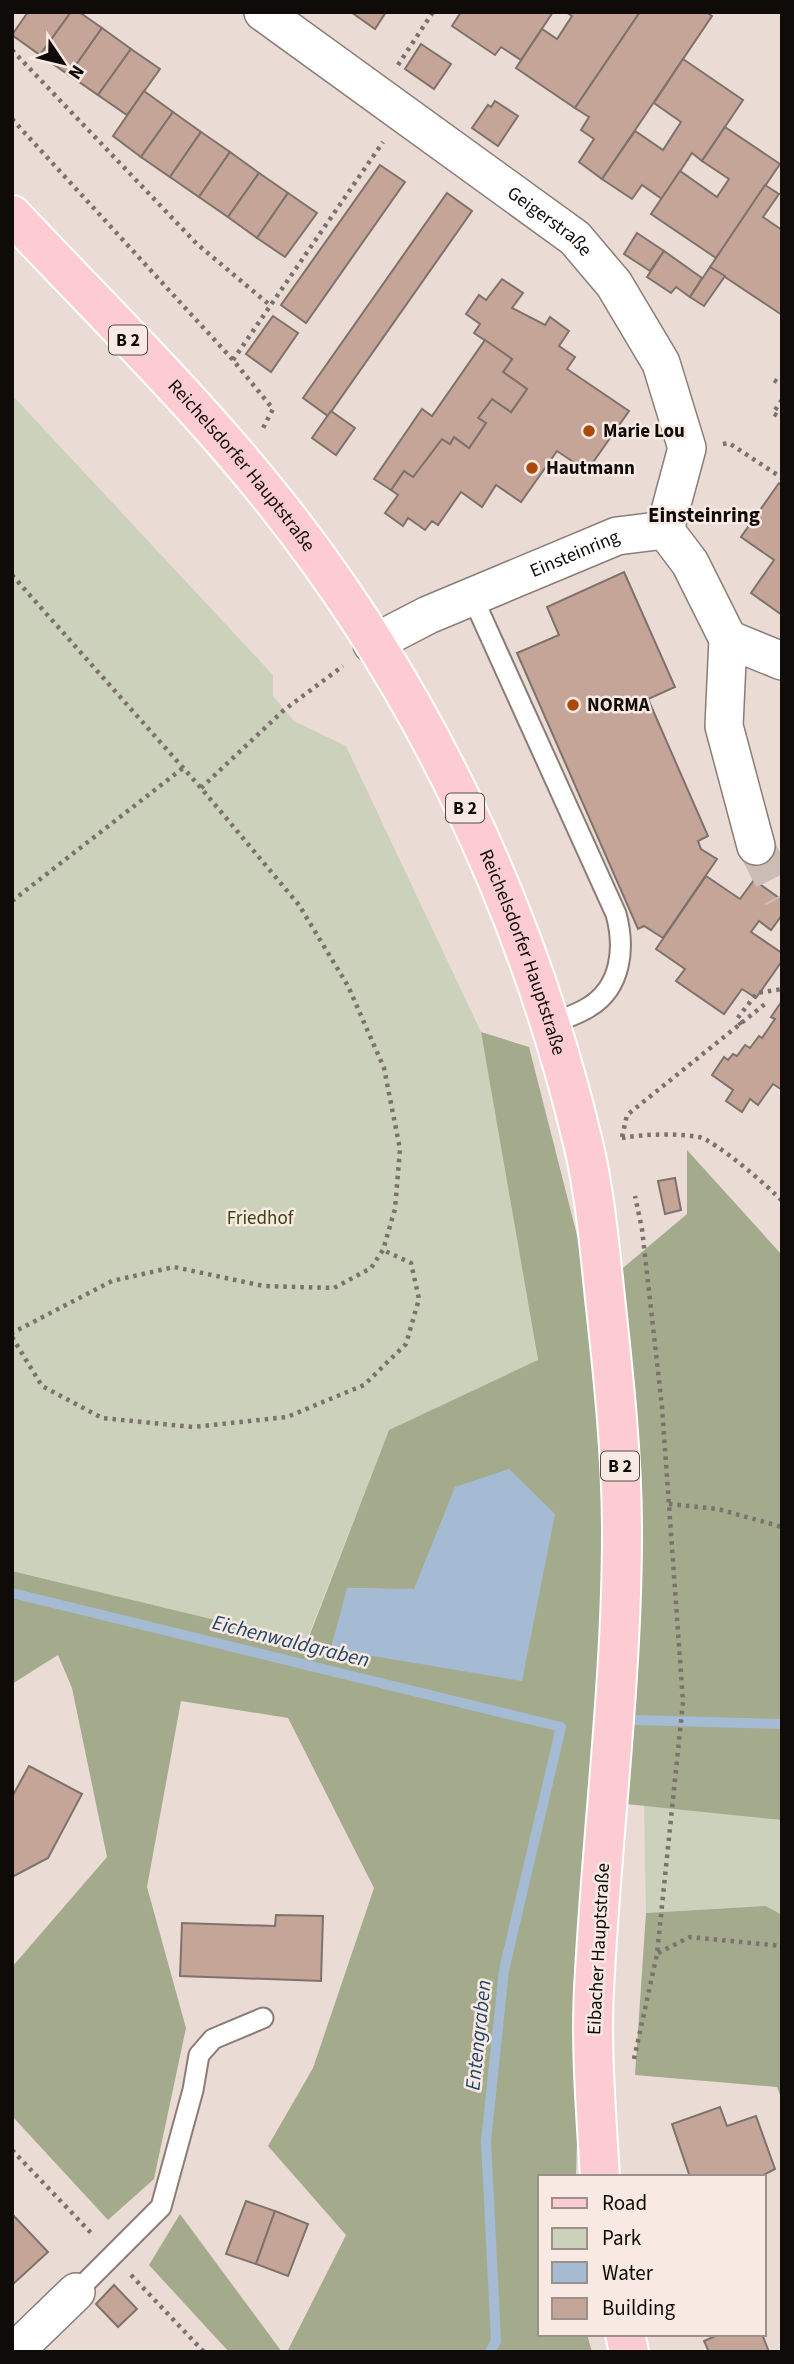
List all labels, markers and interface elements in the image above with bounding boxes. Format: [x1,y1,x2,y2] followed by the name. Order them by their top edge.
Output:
[28,28,98,98] north arrow
[61,59,90,85] text: N
[502,180,598,262] street label: Geigerstraße
[109,326,147,354] road number: B 2
[161,373,322,557] street label: Reichelsdorfer Hauptstraße
[603,418,685,445] place label: Marie Lou
[581,423,597,439] marker: Marie Lou
[546,455,635,482] place label: Hautmann
[524,460,540,476] marker: Hautmann
[648,500,760,530] district label: Einsteinring
[526,523,624,584] street label: Einsteinring
[587,692,650,719] place label: NORMA
[565,697,581,713] marker: NORMA
[446,794,484,822] road number: B 2
[472,845,572,1059] street label: Reichelsdorfer Hauptstraße
[227,1205,295,1232] park label: Friedhof
[601,1451,639,1480] road number: B 2
[209,1607,373,1675] water label: Eichenwaldgraben
[581,1862,617,2036] street label: Eibacher Hauptstraße
[457,1978,499,2092] water label: Entengraben
[538,2175,766,2336] legend
[602,2188,647,2218] text: Road
[602,2223,642,2253] text: Park
[602,2258,654,2288] text: Water
[602,2293,676,2323] text: Building

